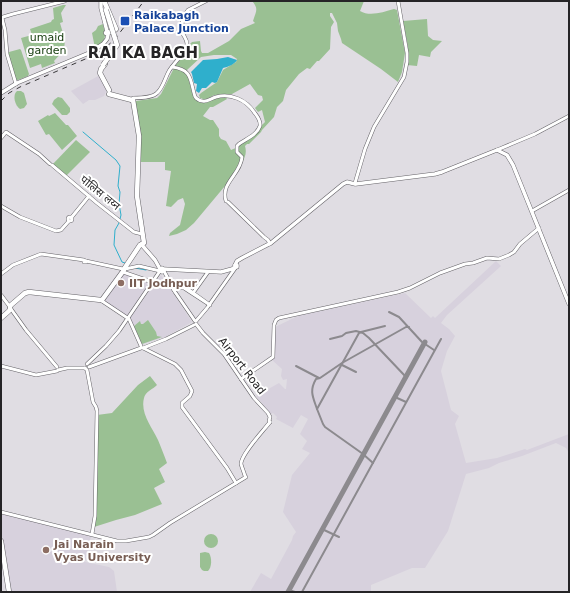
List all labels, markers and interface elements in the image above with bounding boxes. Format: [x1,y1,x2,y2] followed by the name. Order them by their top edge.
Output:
[134,9,229,35] place label: Raikabagh Palace Junction
[119,15,131,27] marker: Raikabagh Palace Junction
[28,31,66,57] park label: umaid garden
[88,44,198,62] district label: RAI KA BAGH
[77,173,123,214] street label: पोलिस लय्न
[129,277,198,290] place label: IIT Jodhpur
[116,278,126,288] marker: IIT Jodhpur
[216,335,268,397] street label: Airport Road
[53,538,151,564] place label: Jai Narain Vyas University
[41,545,51,555] marker: Jai Narain Vyas University

